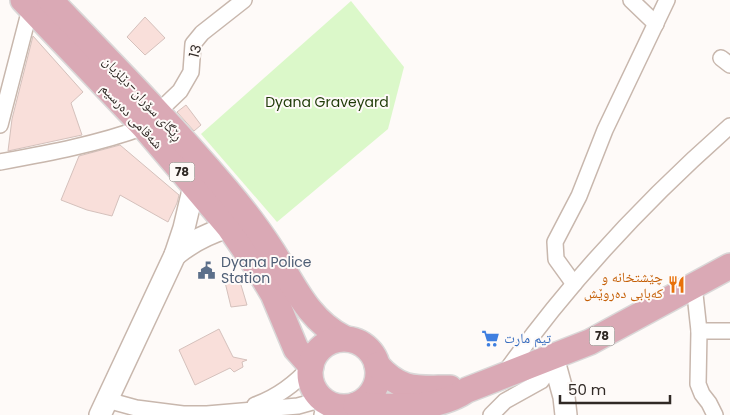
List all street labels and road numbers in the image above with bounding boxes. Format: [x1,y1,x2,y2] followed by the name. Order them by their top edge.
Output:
[184,42,206,60] street label: 13
[97,51,188,146] street label: ڕێگای سۆران-دێلزیان
[96,79,168,153] street label: شەقامی دەرسیم
[170,162,194,182] road number: 78
[590,326,614,346] road number: 78

